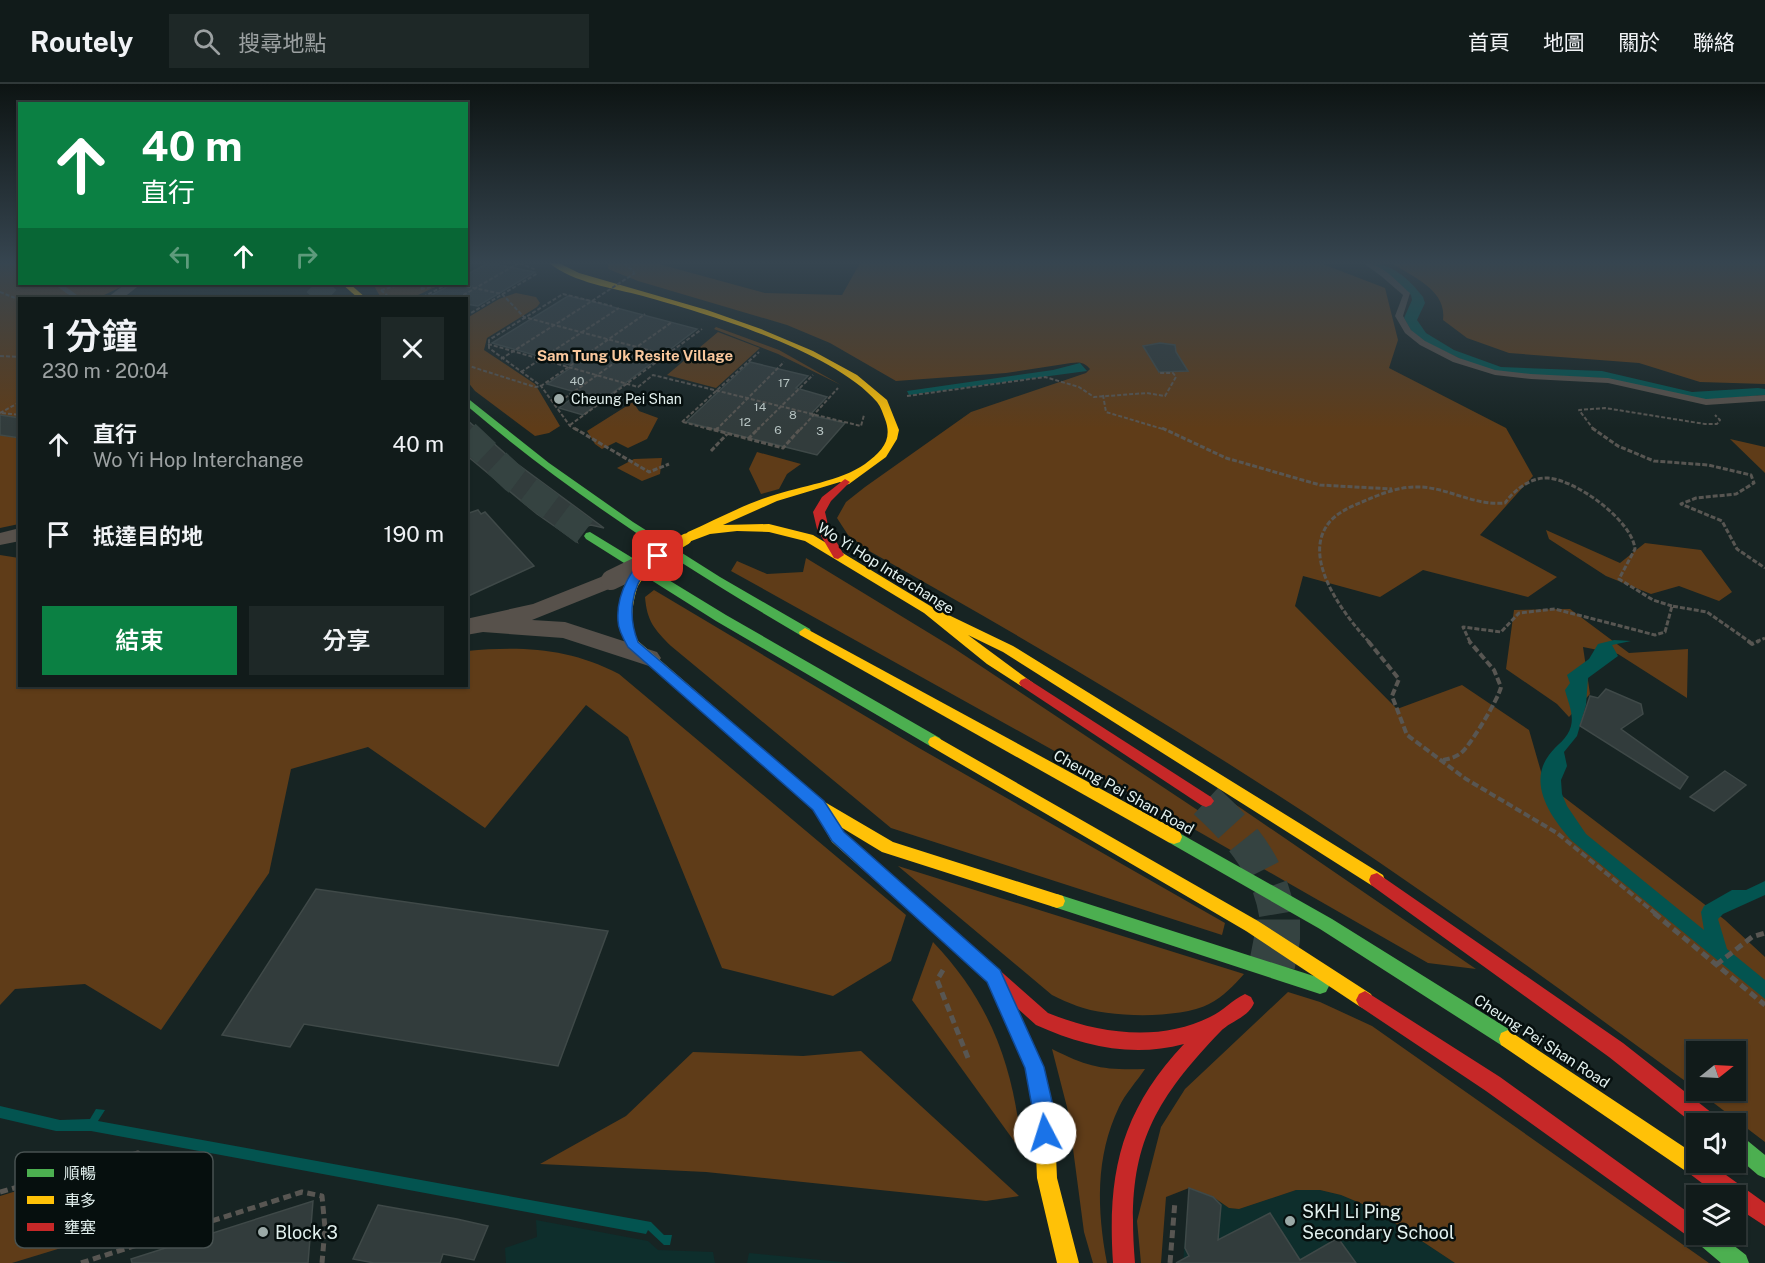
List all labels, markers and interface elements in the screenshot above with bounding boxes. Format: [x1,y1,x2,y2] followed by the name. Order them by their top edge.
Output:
[169,14,589,68] search box
[30,25,133,58] text: Routely
[190,25,223,58] icon: search
[238,30,326,56] text: 搜尋地點
[1468,30,1510,55] text: 首頁
[1543,30,1585,55] text: 地圖
[1618,30,1660,55] text: 關於
[1693,30,1735,55] text: 聯絡
[141,121,243,170] text: 40 m
[42,126,120,204] icon: ahead
[141,176,195,208] text: 直行
[164,240,197,273] icon: left
[227,240,260,273] icon: ahead
[290,240,323,273] icon: right
[42,315,137,357] text: 1 分鐘
[381,317,444,380] button: close
[537,347,733,364] district label: Sam Tung Uk Resite Village
[42,359,168,383] text: 230 m · 20:04
[570,374,584,388] house number: 40
[778,376,790,390] house number: 17
[571,391,682,407] place label: Cheung Pei Shan
[552,392,566,406] marker: Cheung Pei Shan
[754,400,767,414] house number: 14
[789,408,797,422] house number: 8
[739,415,751,429] house number: 12
[93,421,137,447] text: 直行
[774,423,782,437] house number: 6
[816,424,824,438] house number: 3
[42,428,75,461] icon: ahead
[392,431,444,457] text: 40 m
[93,448,303,472] text: Wo Yi Hop Interchange
[42,518,75,551] icon: arrive
[815,519,957,617] street label: Wo Yi Hop Interchange
[384,521,444,547] text: 190 m
[93,523,203,549] text: 抵達目的地
[632,530,683,581] pin
[641,539,674,572] icon: arrive
[42,606,237,675] button: 結束
[249,606,444,675] button: 分享
[1051,746,1197,838] street label: Cheung Pei Shan Road
[1471,991,1613,1091] street label: Cheung Pei Shan Road
[1686,1041,1746,1101] north arrow
[1686,1041,1746,1245] map controls
[1013,1101,1077,1165] position arrow
[1686,1113,1746,1173] button: sound
[15,1152,213,1248] legend
[64,1164,96,1183] text: 順暢
[1686,1185,1746,1245] button: layers
[64,1191,96,1210] text: 車多
[1302,1201,1454,1243] place label: SKH Li Ping Secondary School
[1283,1214,1297,1228] marker: SKH Li Ping Secondary School
[64,1218,96,1237] text: 壅塞
[275,1222,338,1243] place label: Block 3
[256,1225,270,1239] marker: Block 3

